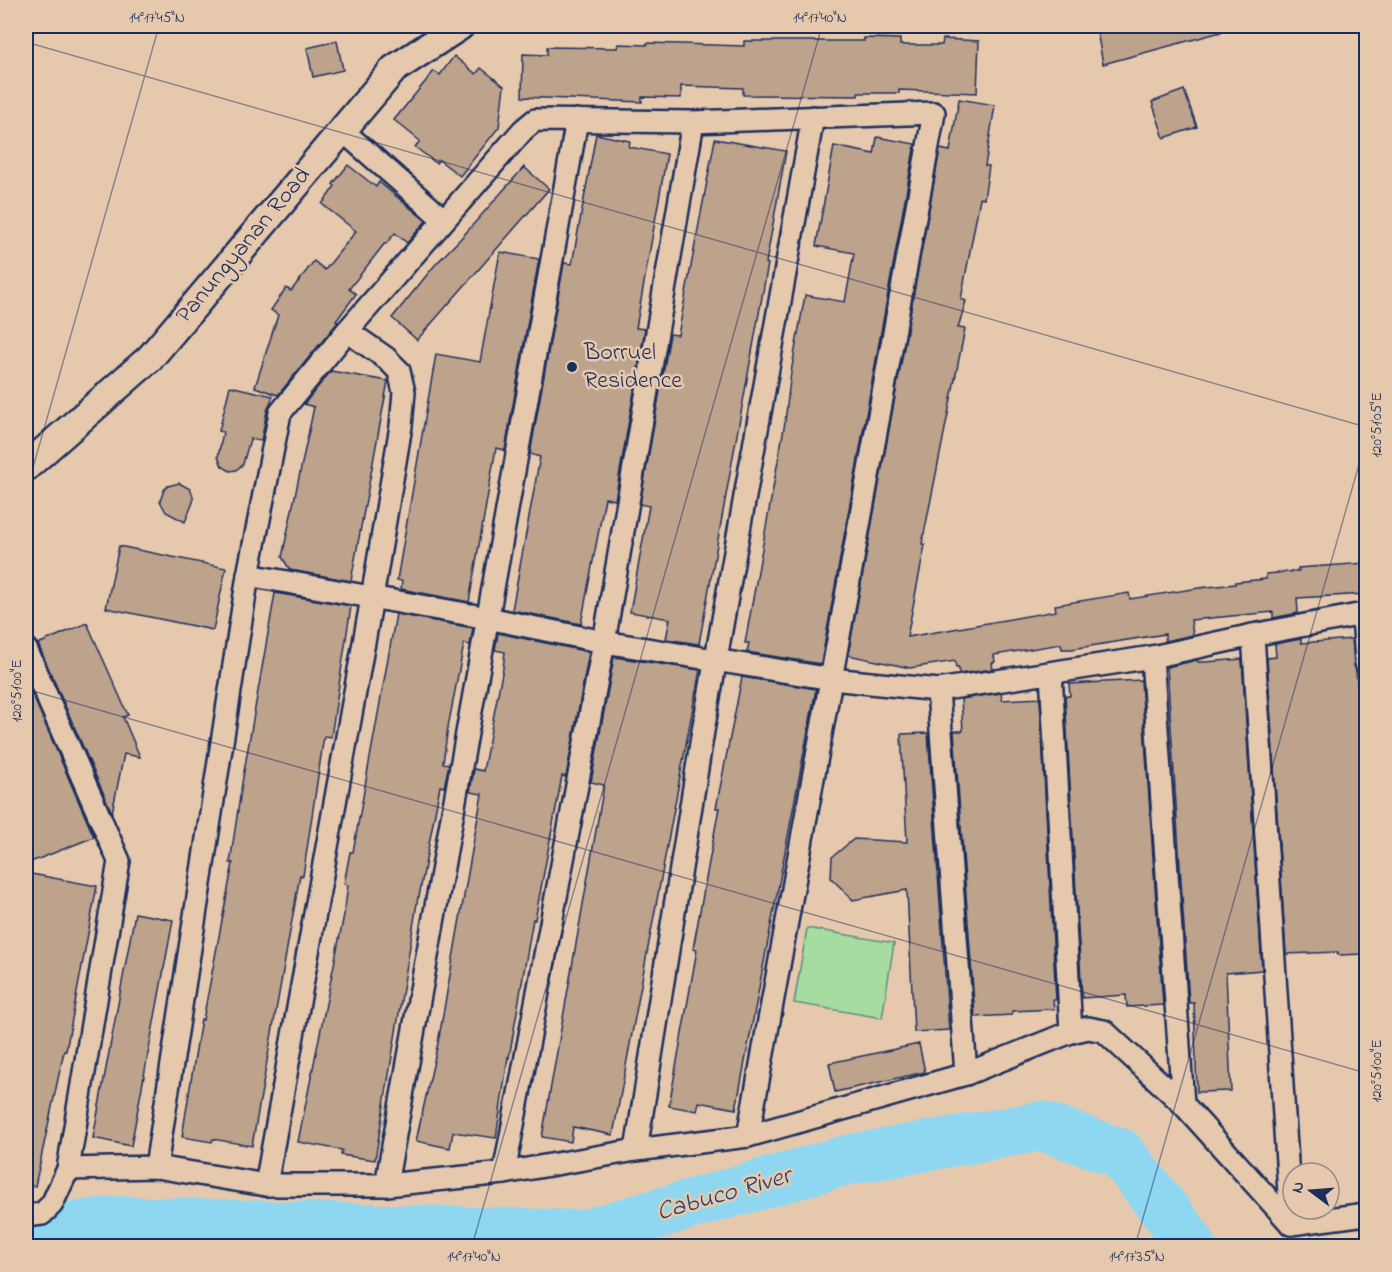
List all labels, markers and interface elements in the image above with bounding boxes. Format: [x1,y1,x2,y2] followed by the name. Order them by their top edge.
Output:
[129,7,185,29] text: 14°17'45"N
[793,7,847,29] text: 14°17'40"N
[168,160,321,332] street label: Panungyanan Road
[583,336,682,399] place label: Borruel Residence
[565,360,579,374] marker: Borruel Residence
[1366,392,1388,458] text: 120°51'05"E
[6,659,28,723] text: 120°51'00"E
[1366,1039,1388,1103] text: 120°51'00"E
[652,1157,798,1232] water label: Cabuco River
[1281,1161,1341,1221] north arrow
[1285,1179,1312,1196] text: N
[447,1246,501,1268] text: 14°17'40"N
[1109,1246,1165,1268] text: 14°17'35"N

